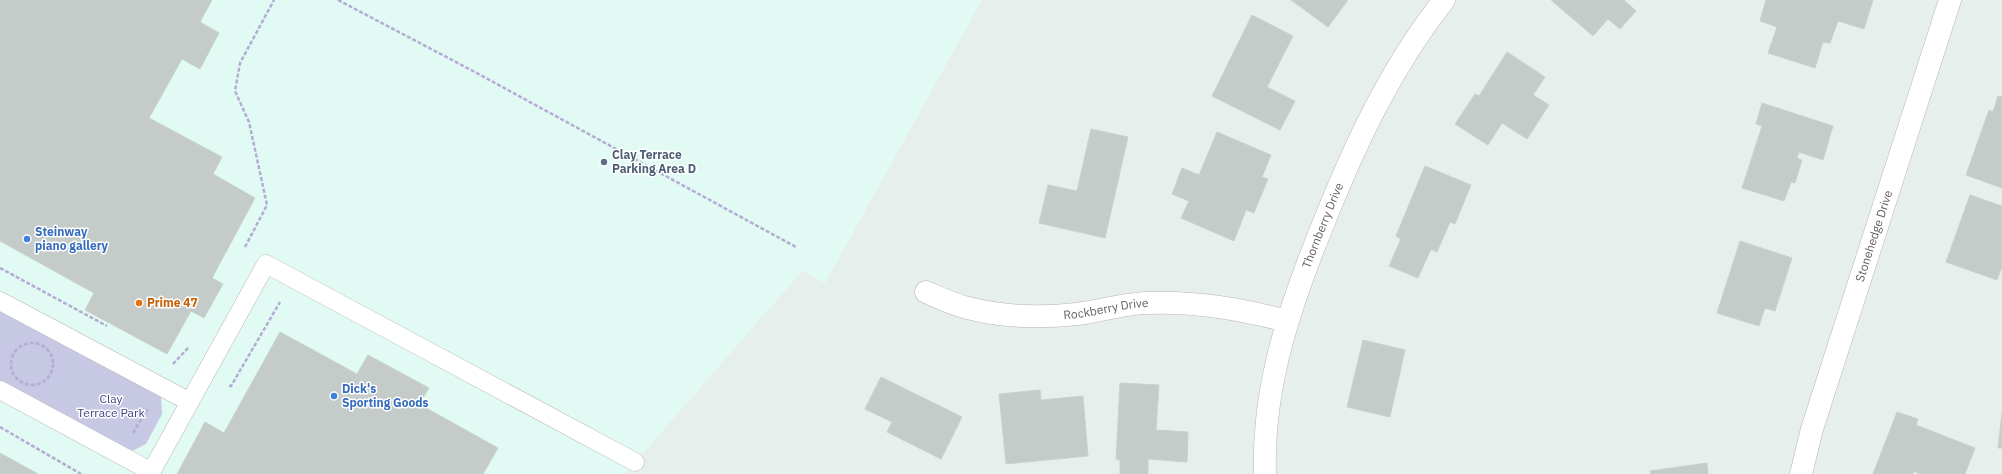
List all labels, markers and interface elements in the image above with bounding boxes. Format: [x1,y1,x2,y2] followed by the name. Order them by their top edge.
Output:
[612,147,696,176] place label: Clay Terrace Parking Area D
[599,157,609,167] marker: Clay Terrace Parking Area D
[1298,180,1346,270] street label: Thornberry Drive
[1852,188,1895,284] street label: Stonehedge Drive
[35,224,109,253] place label: Steinway piano gallery
[22,234,32,244] marker: Steinway piano gallery
[147,295,198,310] place label: Prime 47
[1063,295,1149,322] street label: Rockberry Drive
[134,298,144,308] marker: Prime 47
[342,381,429,410] place label: Dick's Sporting Goods
[77,391,145,420] park label: Clay Terrace Park
[329,391,339,401] marker: Dick's Sporting Goods

